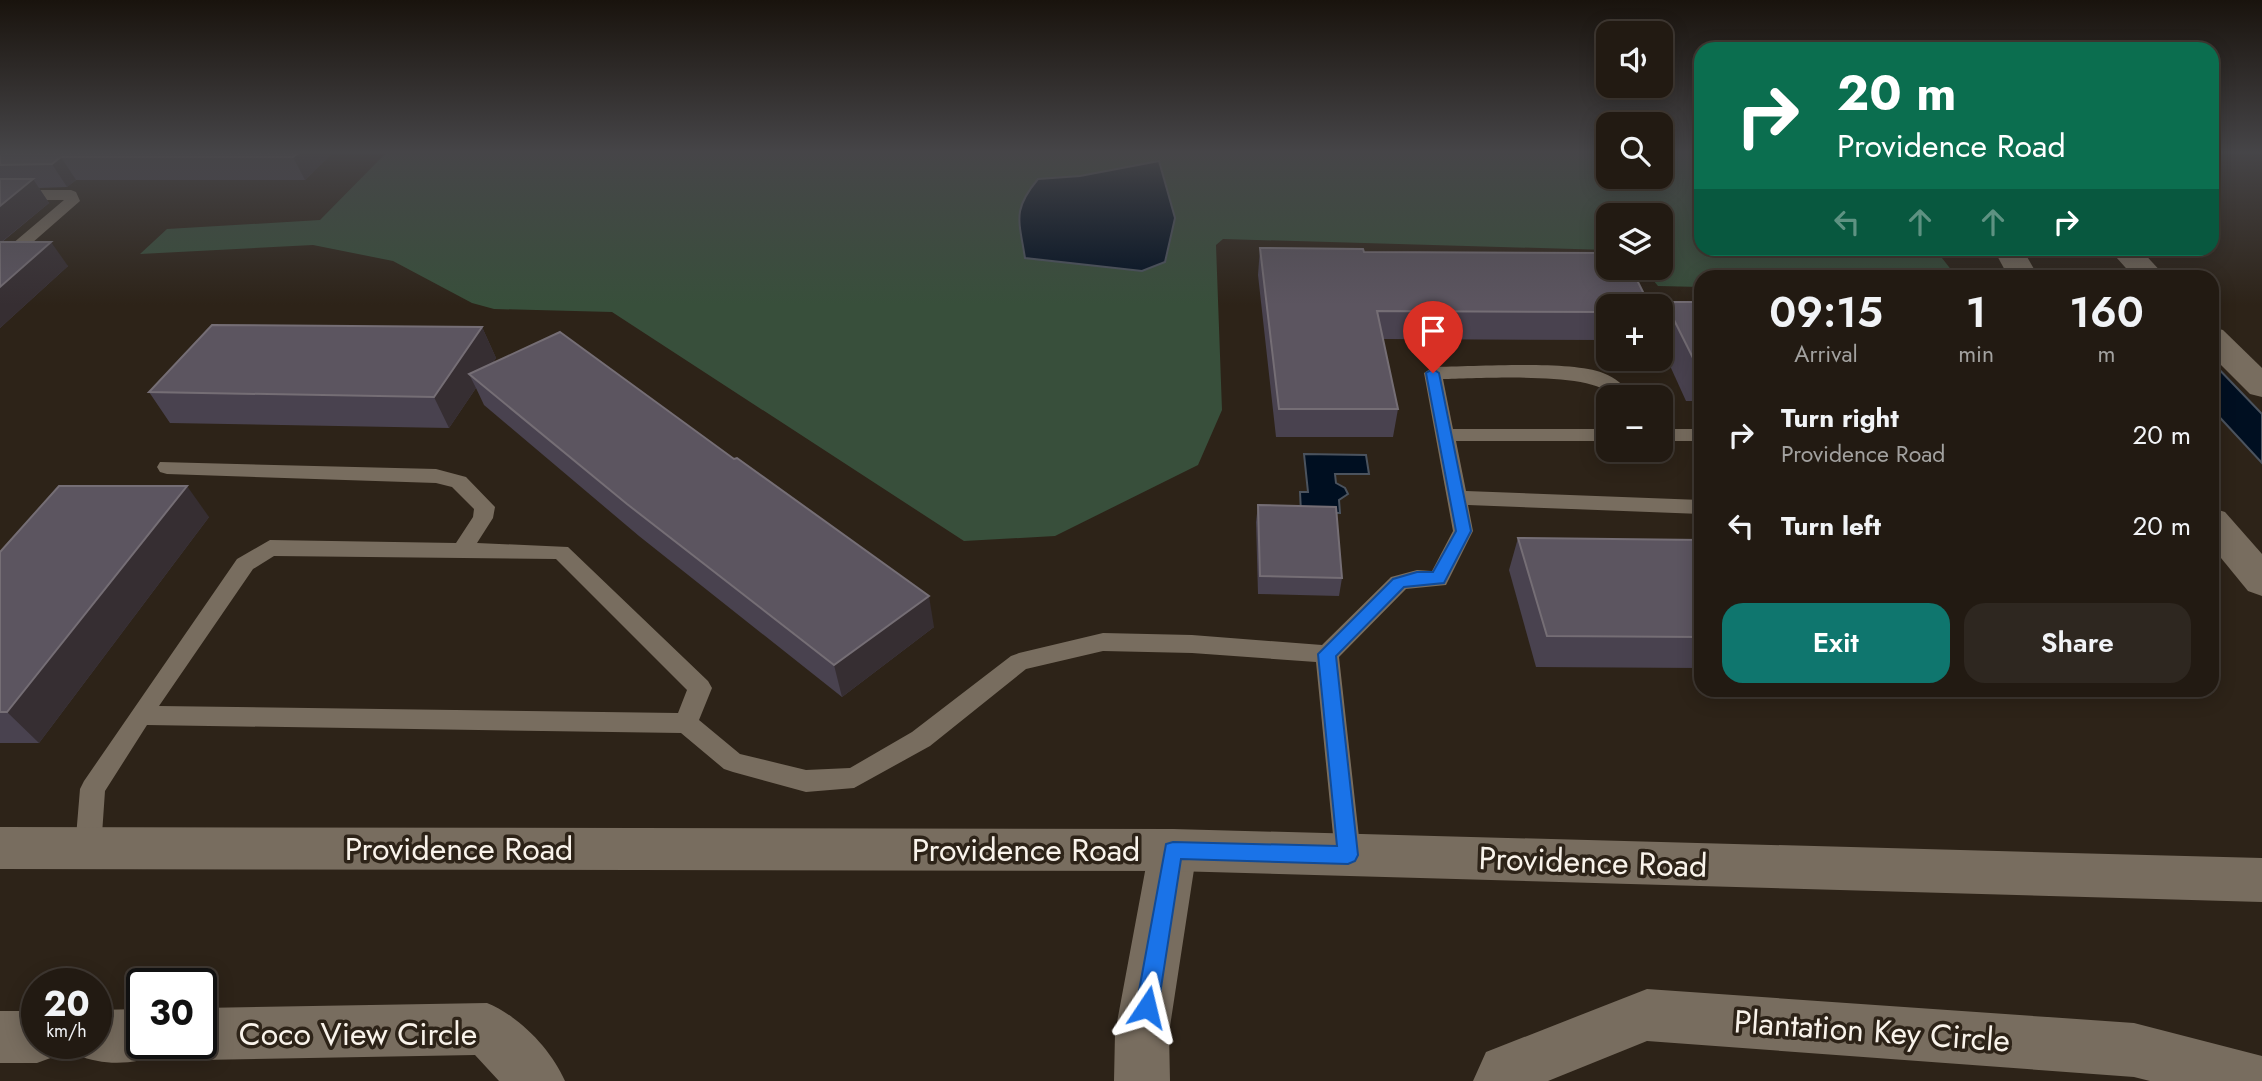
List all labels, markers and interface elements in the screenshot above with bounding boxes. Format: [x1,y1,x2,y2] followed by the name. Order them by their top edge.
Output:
[1596,21,1673,462] map controls
[1596,21,1673,98] button: sound
[1837,58,1956,128] text: 20 m
[1722,70,1813,161] icon: right
[1596,112,1673,189] button: search
[1837,123,2066,169] text: Providence Road
[1596,203,1673,280] button: layers
[1828,203,1866,241] icon: left
[1901,203,1939,241] icon: ahead
[1974,203,2012,241] icon: ahead
[2047,203,2085,241] icon: right
[1769,282,1883,343] text: 09:15
[1966,282,1986,343] text: 1
[2069,282,2144,343] text: 160
[1596,294,1673,371] button: +
[1403,301,1463,373] pin
[1414,312,1452,350] icon: arrive
[1794,337,1858,371] text: Arrival
[1958,337,1994,371] text: min
[2098,337,2116,371] text: m
[1596,385,1673,462] button: −
[1781,399,1899,437] text: Turn right
[1722,416,1760,454] icon: right
[2133,416,2191,454] text: 20 m
[1781,437,1945,471] text: Providence Road
[1722,507,1760,545] icon: left
[1781,507,1881,545] text: Turn left
[2133,507,2191,545] text: 20 m
[1722,603,1950,683] button: Exit
[1964,603,2191,683] button: Share
[345,826,573,872] street label: Providence Road
[912,827,1140,873] street label: Providence Road
[1478,835,1708,889] street label: Providence Road
[126,968,217,1059] speed limit sign: 30
[1110,970,1184,1044] position arrow
[43,979,90,1029] text: 20
[1732,998,2012,1064] street label: Plantation Key Circle
[239,1011,477,1057] street label: Coco View Circle
[46,1018,87,1044] text: km/h

